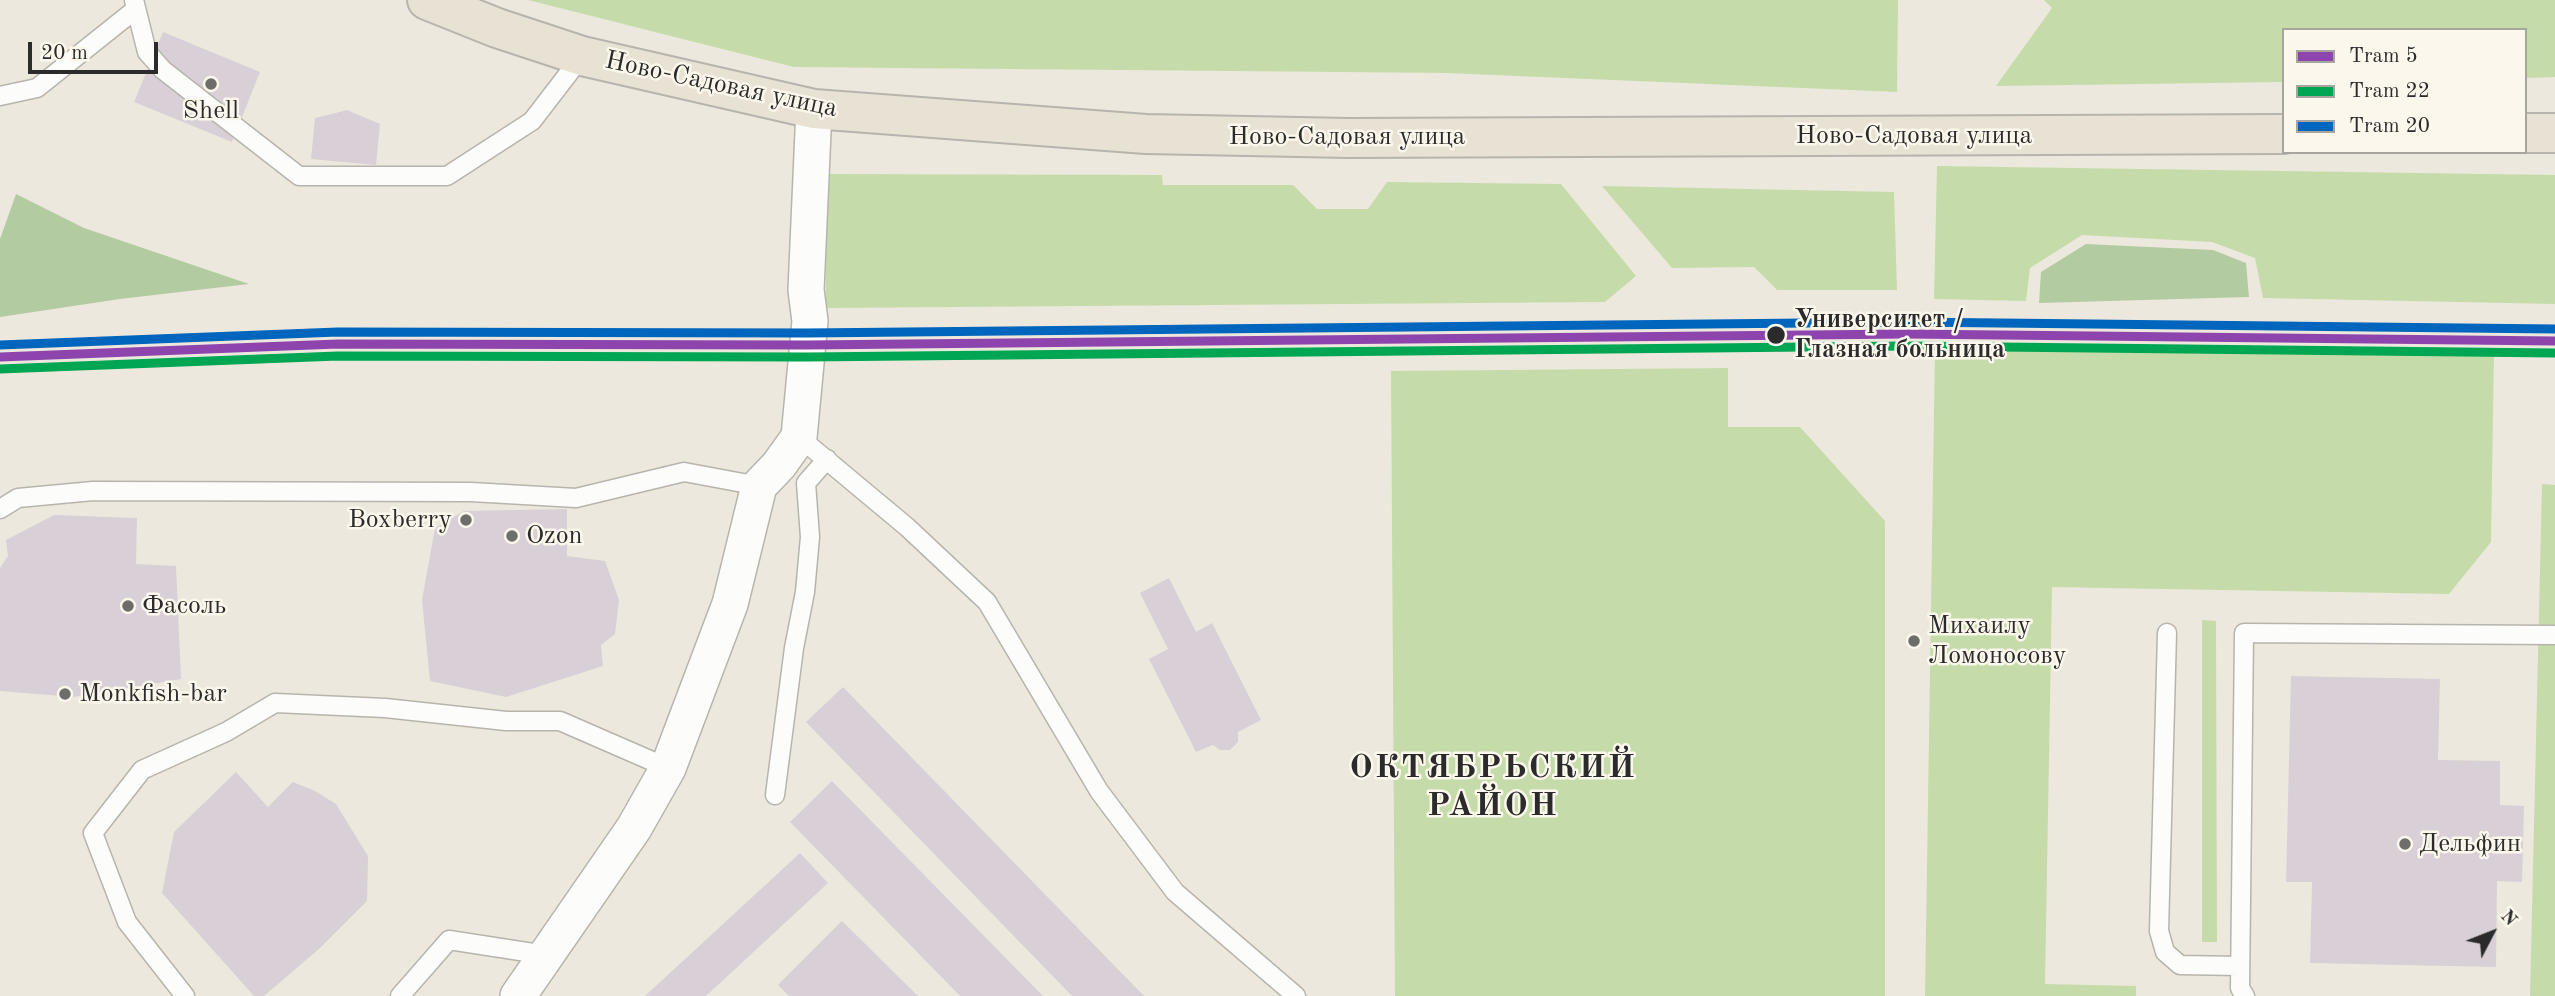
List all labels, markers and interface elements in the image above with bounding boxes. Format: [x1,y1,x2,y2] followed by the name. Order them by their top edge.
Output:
[32,28,161,72] scale bar
[2282,28,2527,154] legend
[41,43,88,64] text: 20 m
[602,45,840,125] street label: Ново-Садовая улица
[2349,46,2418,67] text: Tram 5
[203,76,219,92] marker: Shell
[2349,81,2430,102] text: Tram 22
[183,95,239,127] place label: Shell
[2349,116,2430,137] text: Tram 20
[1796,120,2032,152] street label: Ново-Садовая улица
[1229,121,1465,153] street label: Ново-Садовая улица
[1794,304,2005,366] place label: Университет / Глазная больница
[1765,324,1787,346] marker: Университет / Глазная больница
[348,504,452,536] place label: Boxberry
[458,512,474,528] marker: Boxberry
[526,520,583,552] place label: Ozon
[504,528,520,544] marker: Ozon
[142,590,226,622] place label: Фасоль
[120,598,136,614] marker: Фасоль
[1928,610,2067,672] place label: Михаилу Ломоносову
[1906,633,1922,649] marker: Михаилу Ломоносову
[79,678,227,710] place label: Monkfish-bar
[57,686,73,702] marker: Monkfish-bar
[1351,748,1635,826] district label: ОКТЯБРЬСКИЙ РАЙОН
[2419,828,2521,860] place label: Дельфин
[2397,836,2413,852] marker: Дельфин
[2457,898,2527,968] north arrow
[2496,907,2520,930] text: N

